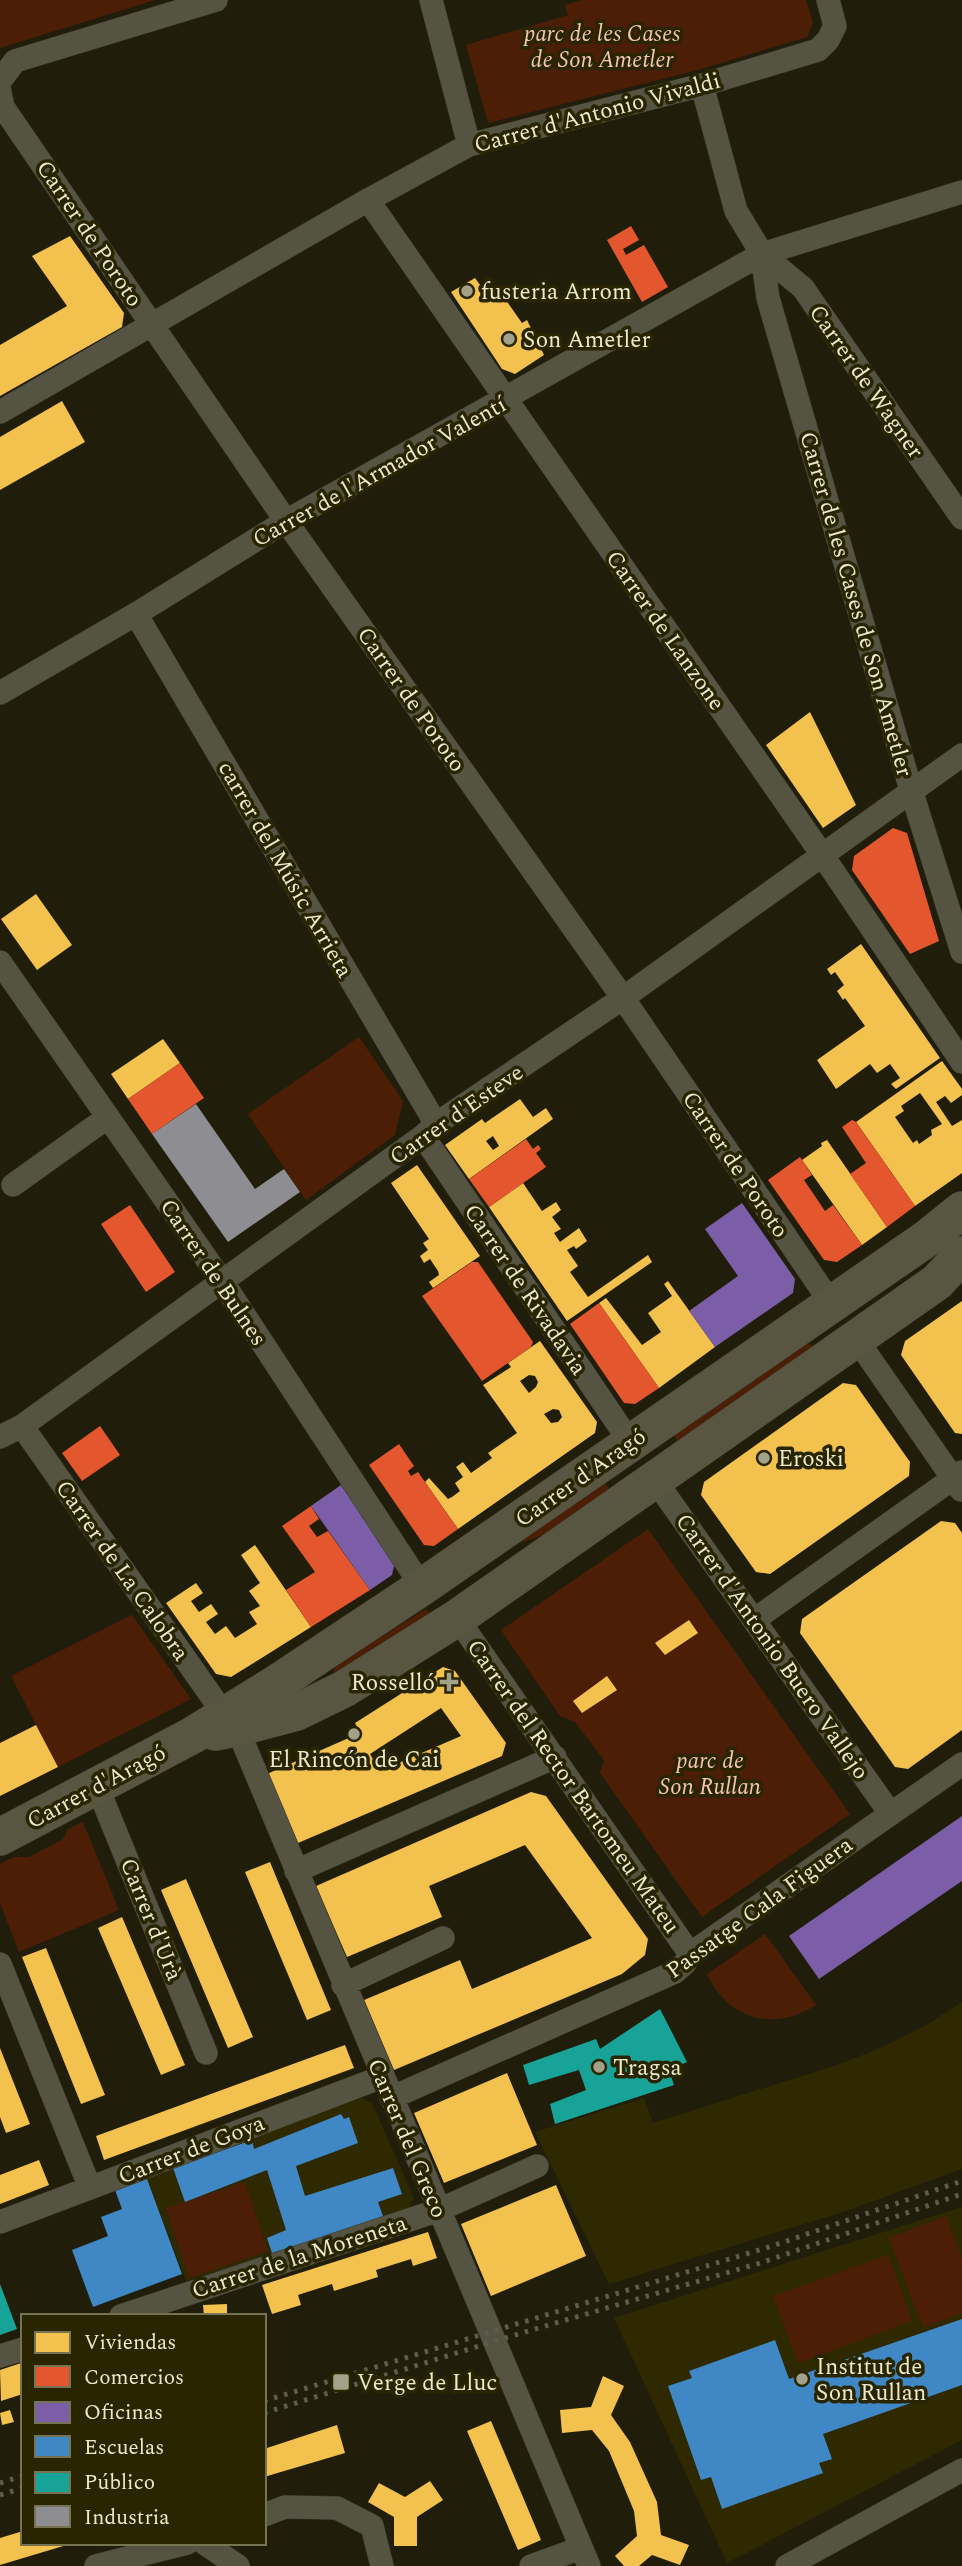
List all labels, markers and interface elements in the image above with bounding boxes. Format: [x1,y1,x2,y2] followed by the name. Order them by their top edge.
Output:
[523,17,680,78] park label: parc de les Cases de Son Ametler
[470,64,725,163] street label: Carrer d'Antonio Vivaldi
[27,153,151,314] street label: Carrer de Poroto
[481,275,632,310] place label: fusteria Arrom
[459,283,475,299] marker: fusteria Arrom
[799,298,932,466] street label: Carrer de Wagner
[523,323,651,358] place label: Son Ametler
[501,331,517,347] marker: Son Ametler
[246,387,515,557] street label: Carrer de l'Armador Valentí
[789,428,922,781] street label: Carrer de les Cases de Son Ametler
[596,543,733,718] street label: Carrer de Lanzone
[347,620,474,780] street label: Carrer de Poroto
[208,755,361,985] street label: carrer del Músic Arrieta
[383,1056,531,1175] street label: Carrer d'Esteve
[673,1084,797,1245] street label: Carrer de Poroto
[150,1192,275,1354] street label: Carrer de Bulnes
[454,1197,595,1383] street label: Carrer de Rivadavia
[508,1420,654,1537] street label: Carrer d'Aragó
[778,1442,844,1477] place label: Eroski
[756,1450,772,1466] marker: Eroski
[46,1473,197,1669] street label: Carrer de La Calobra
[666,1506,877,1787] street label: Carrer d'Antonio Buero Vallejo
[457,1632,688,1941] street label: Carrer del Rector Bartomeu Mateu
[351,1666,435,1701] place label: Rosselló
[441,1674,457,1690] marker: Rosselló
[346,1726,362,1742] marker: El Rincón de Cai
[21,1736,173,1839] street label: Carrer d'Aragó
[269,1743,439,1778] place label: El Rincón de Cai
[659,1744,761,1805] park label: parc de Son Rullan
[659,1828,861,1988] street label: Passatge Cala Figuera
[110,1853,191,1986] street label: Carrer d'Urà
[613,2051,682,2086] place label: Tragsa
[357,2053,456,2224] street label: Carrer del Greco
[591,2059,607,2075] marker: Tragsa
[113,2106,270,2194] street label: Carrer de Goya
[187,2206,412,2309] street label: Carrer de la Moreneta
[21,2314,266,2545] legend
[84,2327,176,2359] text: Viviendas
[816,2350,927,2411] place label: Institut de Son Rullan
[84,2362,184,2394] text: Comercios
[357,2366,497,2401] place label: Verge de Lluc
[794,2371,810,2387] marker: Institut de Son Rullan
[331,2372,351,2392] marker: Verge de Lluc
[84,2397,163,2429] text: Oficinas
[84,2432,164,2464] text: Escuelas
[84,2467,155,2499] text: Público
[84,2502,170,2534] text: Industria

